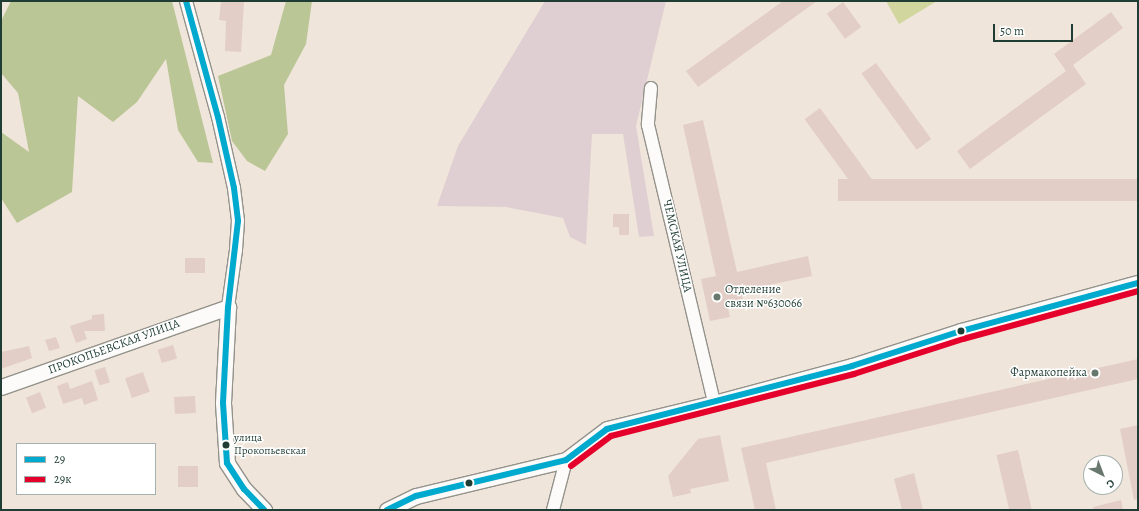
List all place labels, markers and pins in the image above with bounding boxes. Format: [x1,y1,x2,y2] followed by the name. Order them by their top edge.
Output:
[725,283,802,311] place label: Отделение связи №630066
[712,292,722,302] marker: Отделение связи №630066
[956,326,966,336] unlabelled marker
[1010,366,1087,380] place label: Фармакопейка
[1090,368,1100,378] marker: Фармакопейка
[234,432,306,458] place label: улица Прокопьевская
[221,440,231,450] marker: улица Прокопьевская
[464,478,474,488] unlabelled marker

